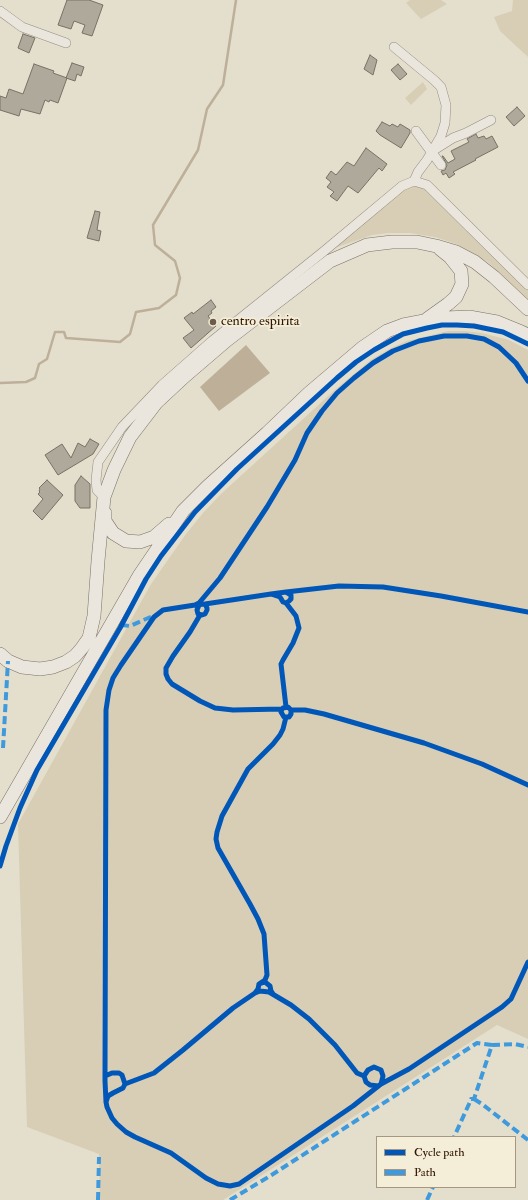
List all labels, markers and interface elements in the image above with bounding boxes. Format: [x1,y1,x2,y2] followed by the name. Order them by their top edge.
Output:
[221,314,300,330] place label: centro espirita
[208,317,218,327] marker: centro espirita
[376,1136,516,1188] legend
[414,1145,464,1160] text: Cycle path
[414,1165,436,1180] text: Path

